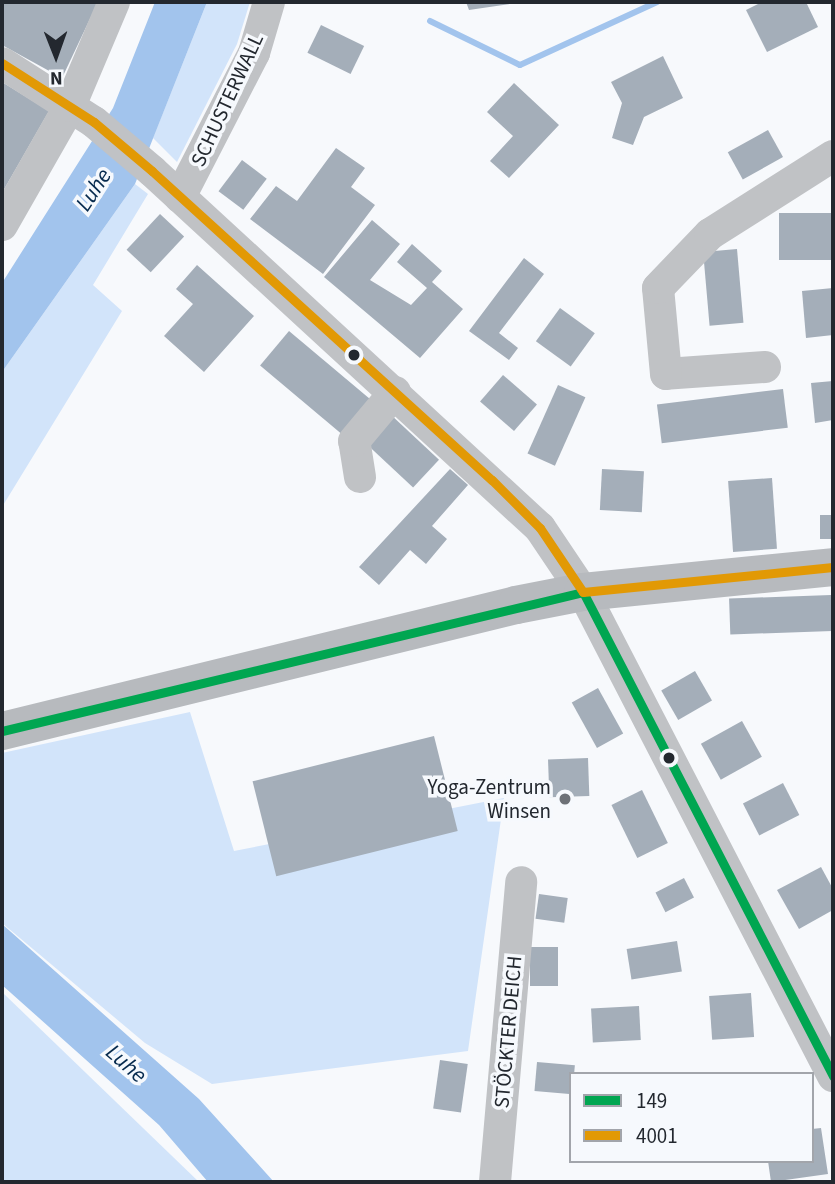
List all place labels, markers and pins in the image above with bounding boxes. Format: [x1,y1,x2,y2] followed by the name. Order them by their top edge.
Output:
[347,348,361,362] unlabelled marker
[662,751,676,765] unlabelled marker
[428,774,551,824] place label: Yoga-Zentrum Winsen
[557,791,573,807] marker: Yoga-Zentrum Winsen

